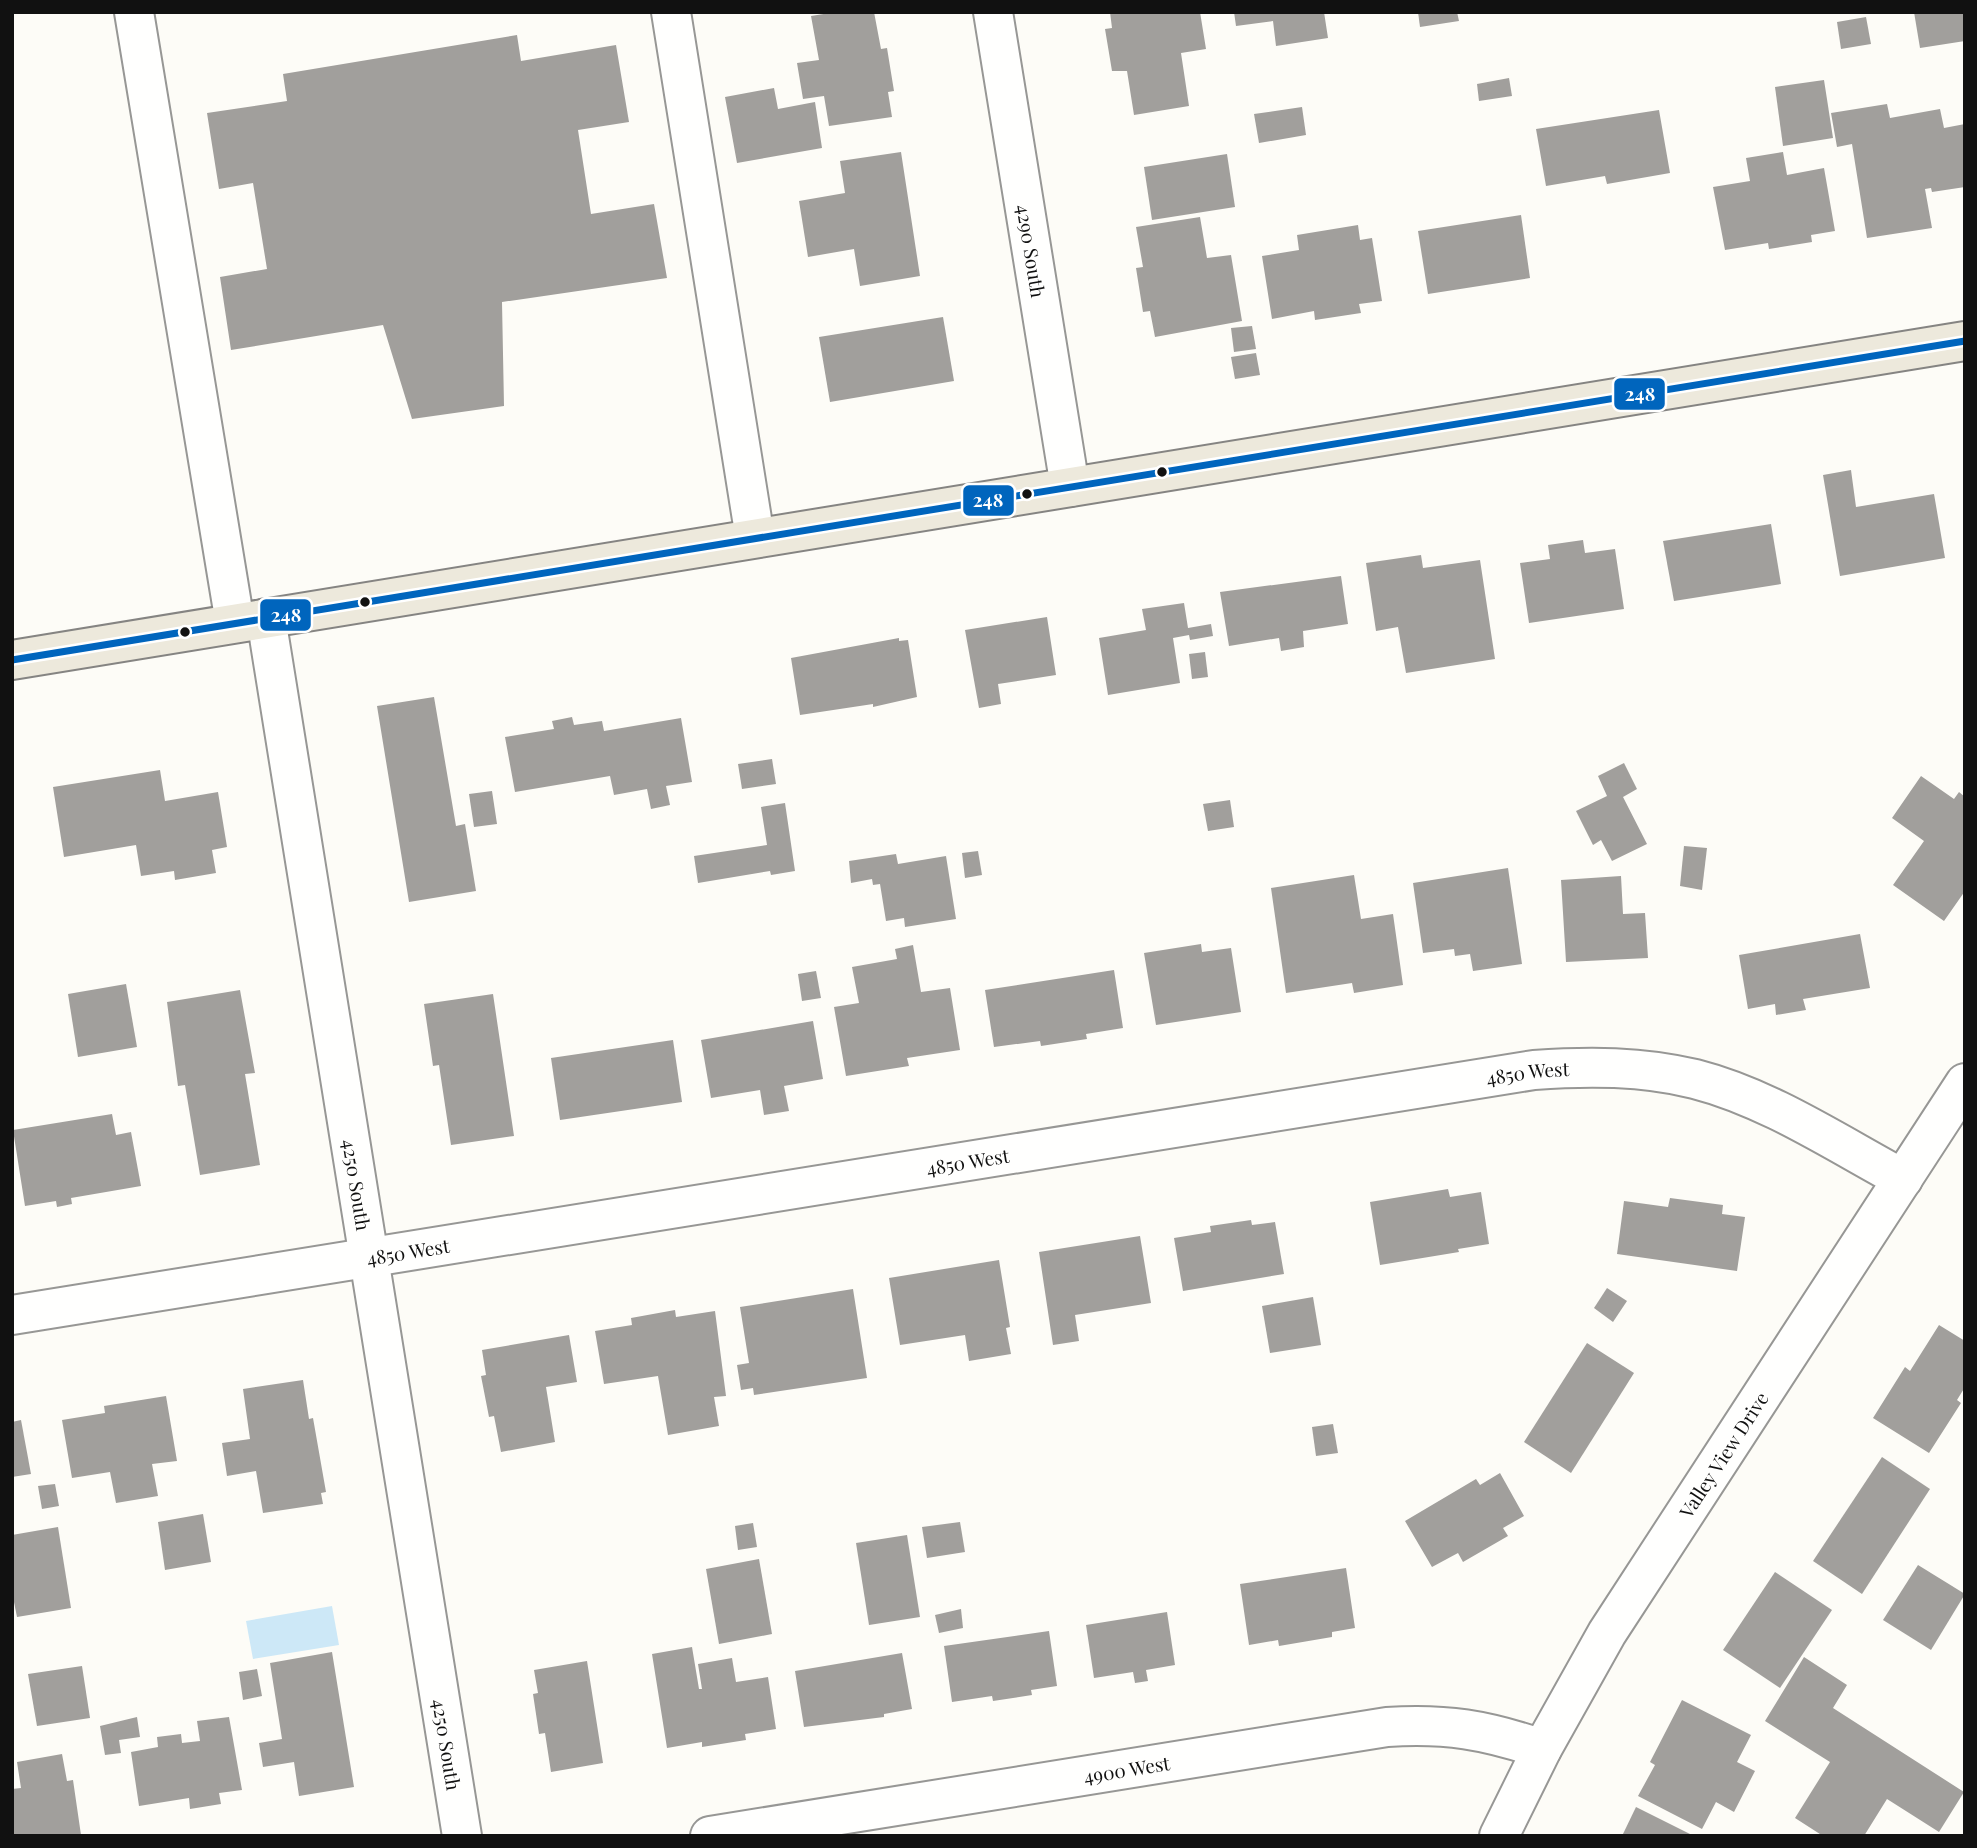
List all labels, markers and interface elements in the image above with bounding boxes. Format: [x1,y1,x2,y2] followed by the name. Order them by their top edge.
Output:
[1011,202,1052,299] street label: 4290 South
[1613,377,1666,411] line badge: 248
[1625,380,1655,406] text: 248
[1155,465,1169,479] unlabelled marker
[962,484,1015,517] line badge: 248
[973,486,1003,512] text: 248
[1020,487,1034,501] unlabelled marker
[358,595,372,609] unlabelled marker
[259,598,312,632] line badge: 248
[271,601,301,627] text: 248
[178,625,192,639] unlabelled marker
[1484,1055,1570,1091] street label: 4850 West
[337,1137,377,1232] street label: 4250 South
[924,1142,1011,1181] street label: 4850 West
[365,1232,451,1271] street label: 4850 West
[1672,1386,1774,1523] street label: Valley View Drive
[427,1697,467,1792] street label: 4250 South
[1082,1749,1172,1789] street label: 4900 West

